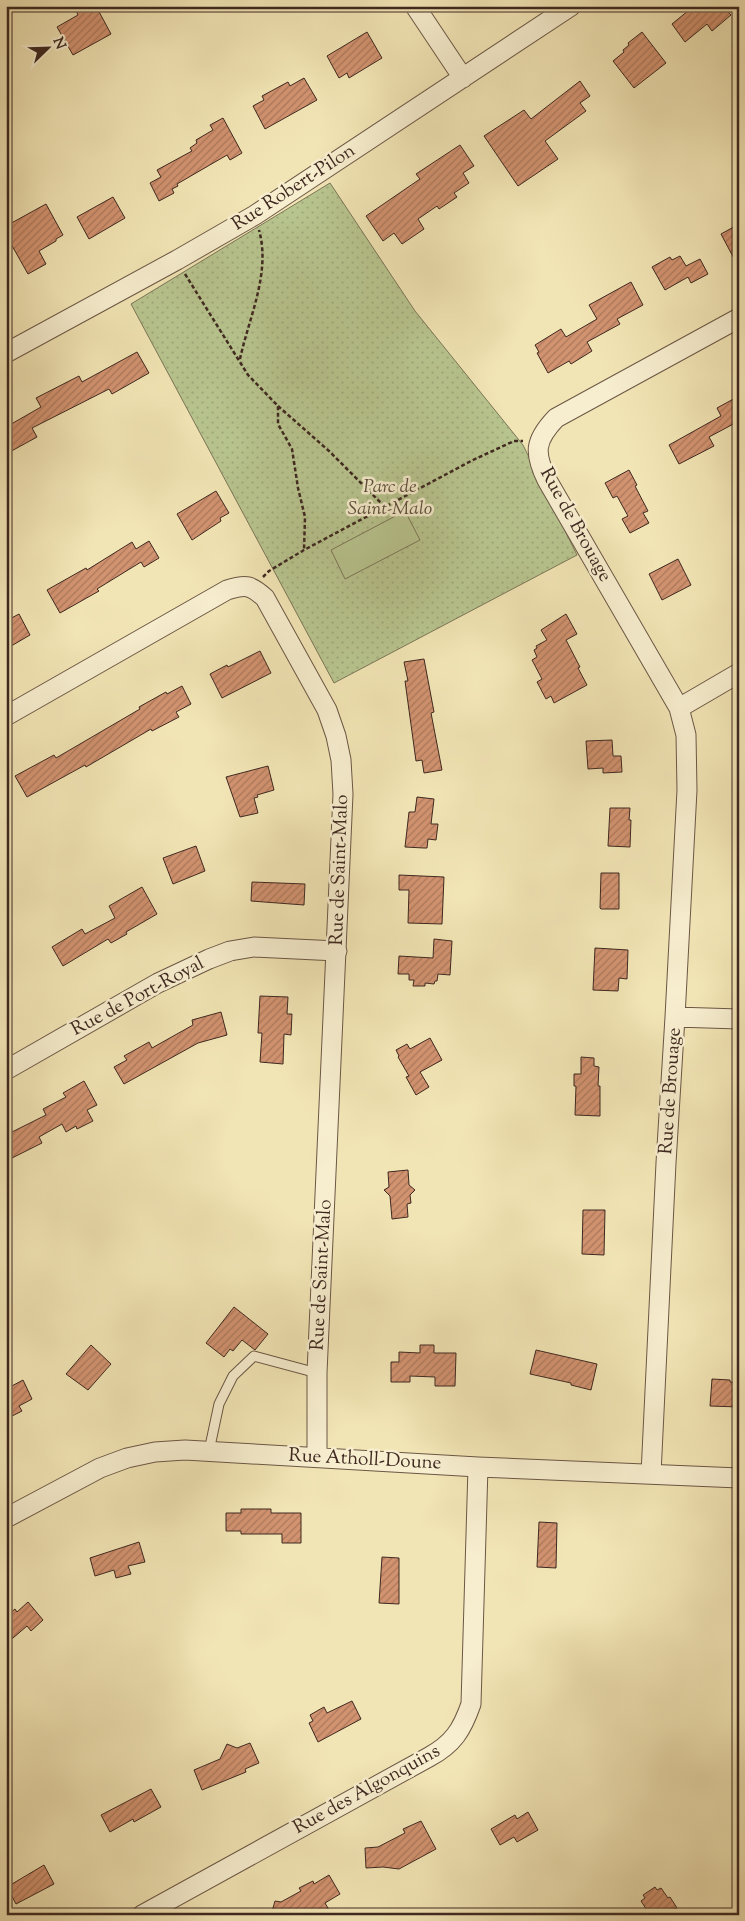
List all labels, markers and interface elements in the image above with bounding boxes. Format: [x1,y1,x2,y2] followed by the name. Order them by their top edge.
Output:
[22,22,72,72] north arrow
[47,35,70,53] text: N
[227,138,361,238] street label: Rue Robert-Pilon
[532,463,618,587] street label: Rue de Brouage
[348,474,432,523] park label: Parc de Saint-Malo
[324,794,356,946] street label: Rue de Saint-Malo
[67,951,209,1043] street label: Rue de Port-Royal
[653,1026,689,1155] street label: Rue de Brouage
[305,1199,339,1351] street label: Rue de Saint-Malo
[288,1443,442,1477] street label: Rue Atholl-Doune
[289,1738,445,1842] street label: Rue des Algonquins

